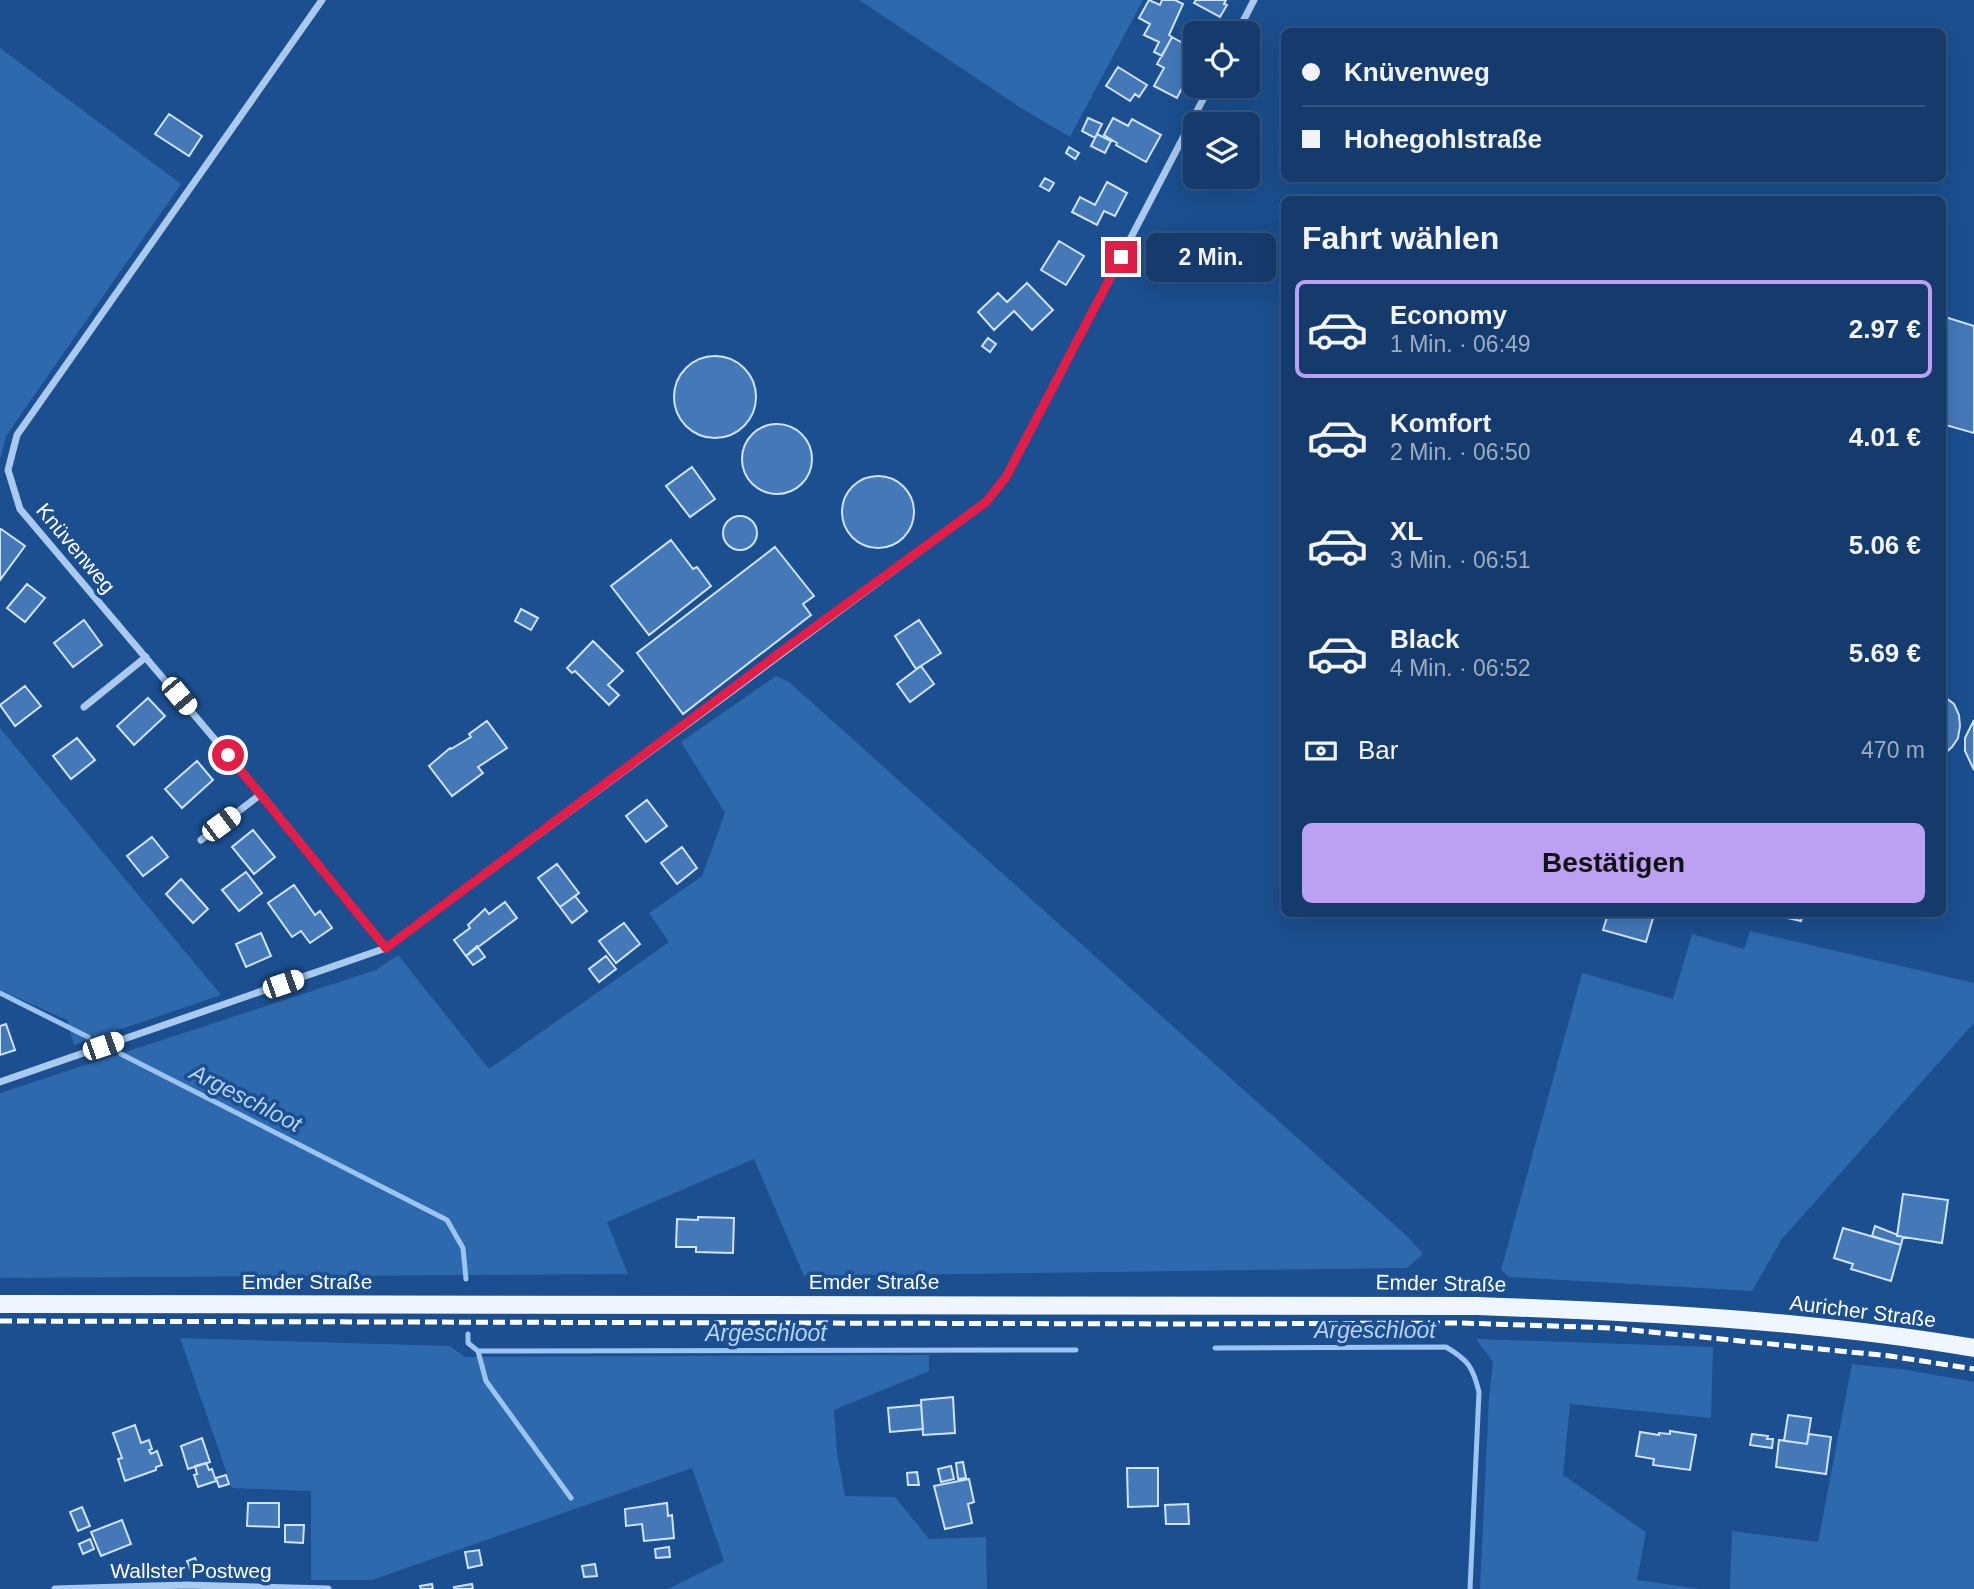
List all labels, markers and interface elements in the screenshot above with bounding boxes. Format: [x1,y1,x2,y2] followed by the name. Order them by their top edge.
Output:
[1183,21,1260,189] map controls
[1183,21,1260,98] button: locate
[1344,57,1490,87] text: Knüvenweg
[1183,112,1260,189] button: layers
[1344,124,1542,154] text: Hohegohlstraße
[1302,220,1499,256] text: Fahrt wählen
[1146,232,1275,282] callout: 2 Min.
[1105,241,1137,273] route end
[1178,244,1244,270] text: 2 Min.
[1306,298,1369,361] icon: car
[1390,300,1507,330] text: Economy
[1849,314,1921,344] text: 2.97 €
[1390,331,1531,357] text: 1 Min. · 06:49
[1306,406,1369,469] icon: car
[1390,408,1491,438] text: Komfort
[1849,422,1921,452] text: 4.01 €
[1390,439,1531,465] text: 2 Min. · 06:50
[32,499,120,597] street label: Knüvenweg
[1306,514,1369,577] icon: car
[1390,516,1423,546] text: XL
[1849,530,1921,560] text: 5.06 €
[1390,547,1531,573] text: 3 Min. · 06:51
[1306,622,1369,685] icon: car
[1390,624,1459,654] text: Black
[1849,638,1921,668] text: 5.69 €
[1390,655,1531,681] text: 4 Min. · 06:52
[158,673,201,719] car
[1302,732,1340,770] icon: cash
[1358,735,1398,765] text: Bar
[1861,737,1925,763] text: 470 m
[212,739,244,771] route start
[198,803,245,845] car
[1302,823,1925,903] button: Bestätigen
[260,967,307,1001] car
[80,1029,127,1063] car
[184,1058,307,1138] water label: Argeschloot
[242,1270,372,1293] street label: Emder Straße
[809,1270,939,1293] street label: Emder Straße
[1375,1270,1507,1296] street label: Emder Straße
[1789,1291,1937,1331] street label: Auricher Straße
[1312,1317,1437,1343] water label: Argeschloot
[703,1320,828,1346] water label: Argeschloot
[110,1559,272,1582] street label: Wallster Postweg

